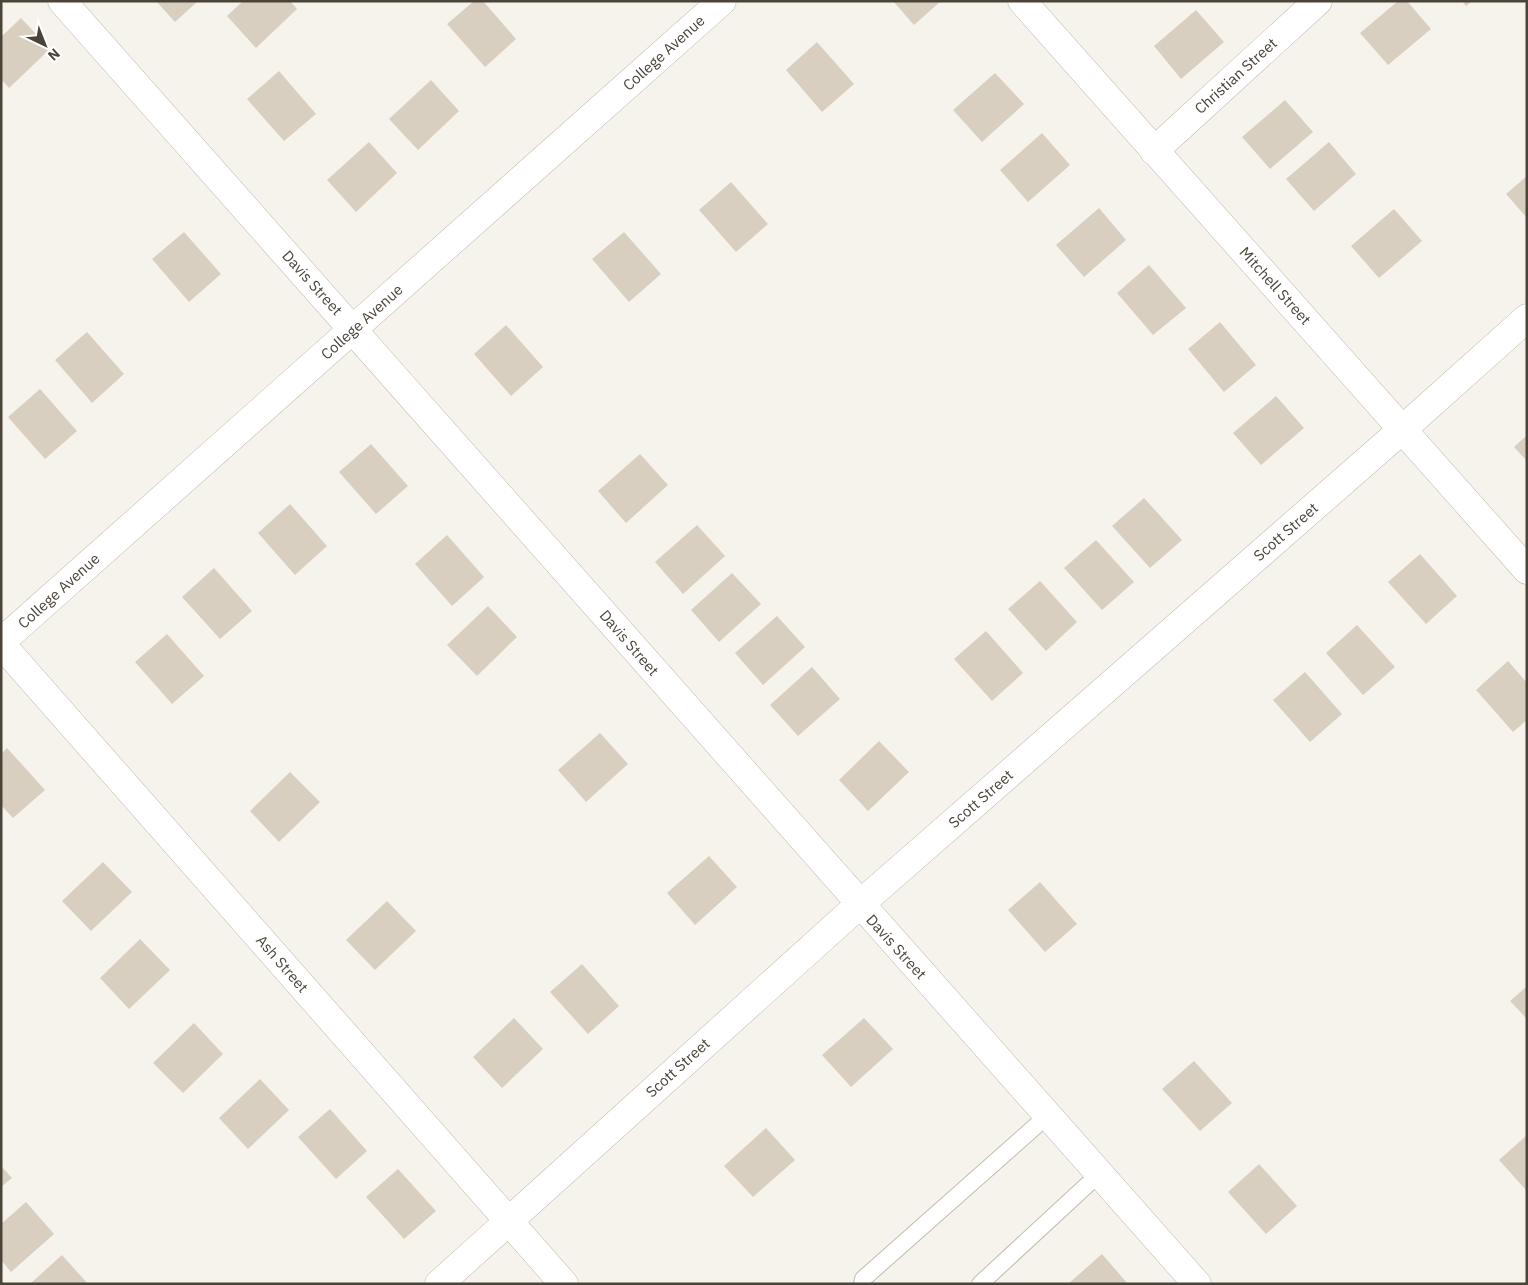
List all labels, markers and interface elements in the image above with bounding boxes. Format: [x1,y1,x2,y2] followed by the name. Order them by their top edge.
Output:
[619,11,709,94] street label: College Avenue
[20,20,70,70] north arrow
[1190,34,1281,118] street label: Christian Street
[44,44,64,65] text: N
[1235,243,1315,329] street label: Mitchell Street
[278,246,347,319] street label: Davis Street
[317,280,407,363] street label: College Avenue
[1249,498,1322,565] street label: Scott Street
[14,549,104,632] street label: College Avenue
[596,606,663,679] street label: Davis Street
[944,765,1017,832] street label: Scott Street
[862,910,931,983] street label: Davis Street
[252,931,313,996] street label: Ash Street
[642,1034,714,1101] street label: Scott Street

